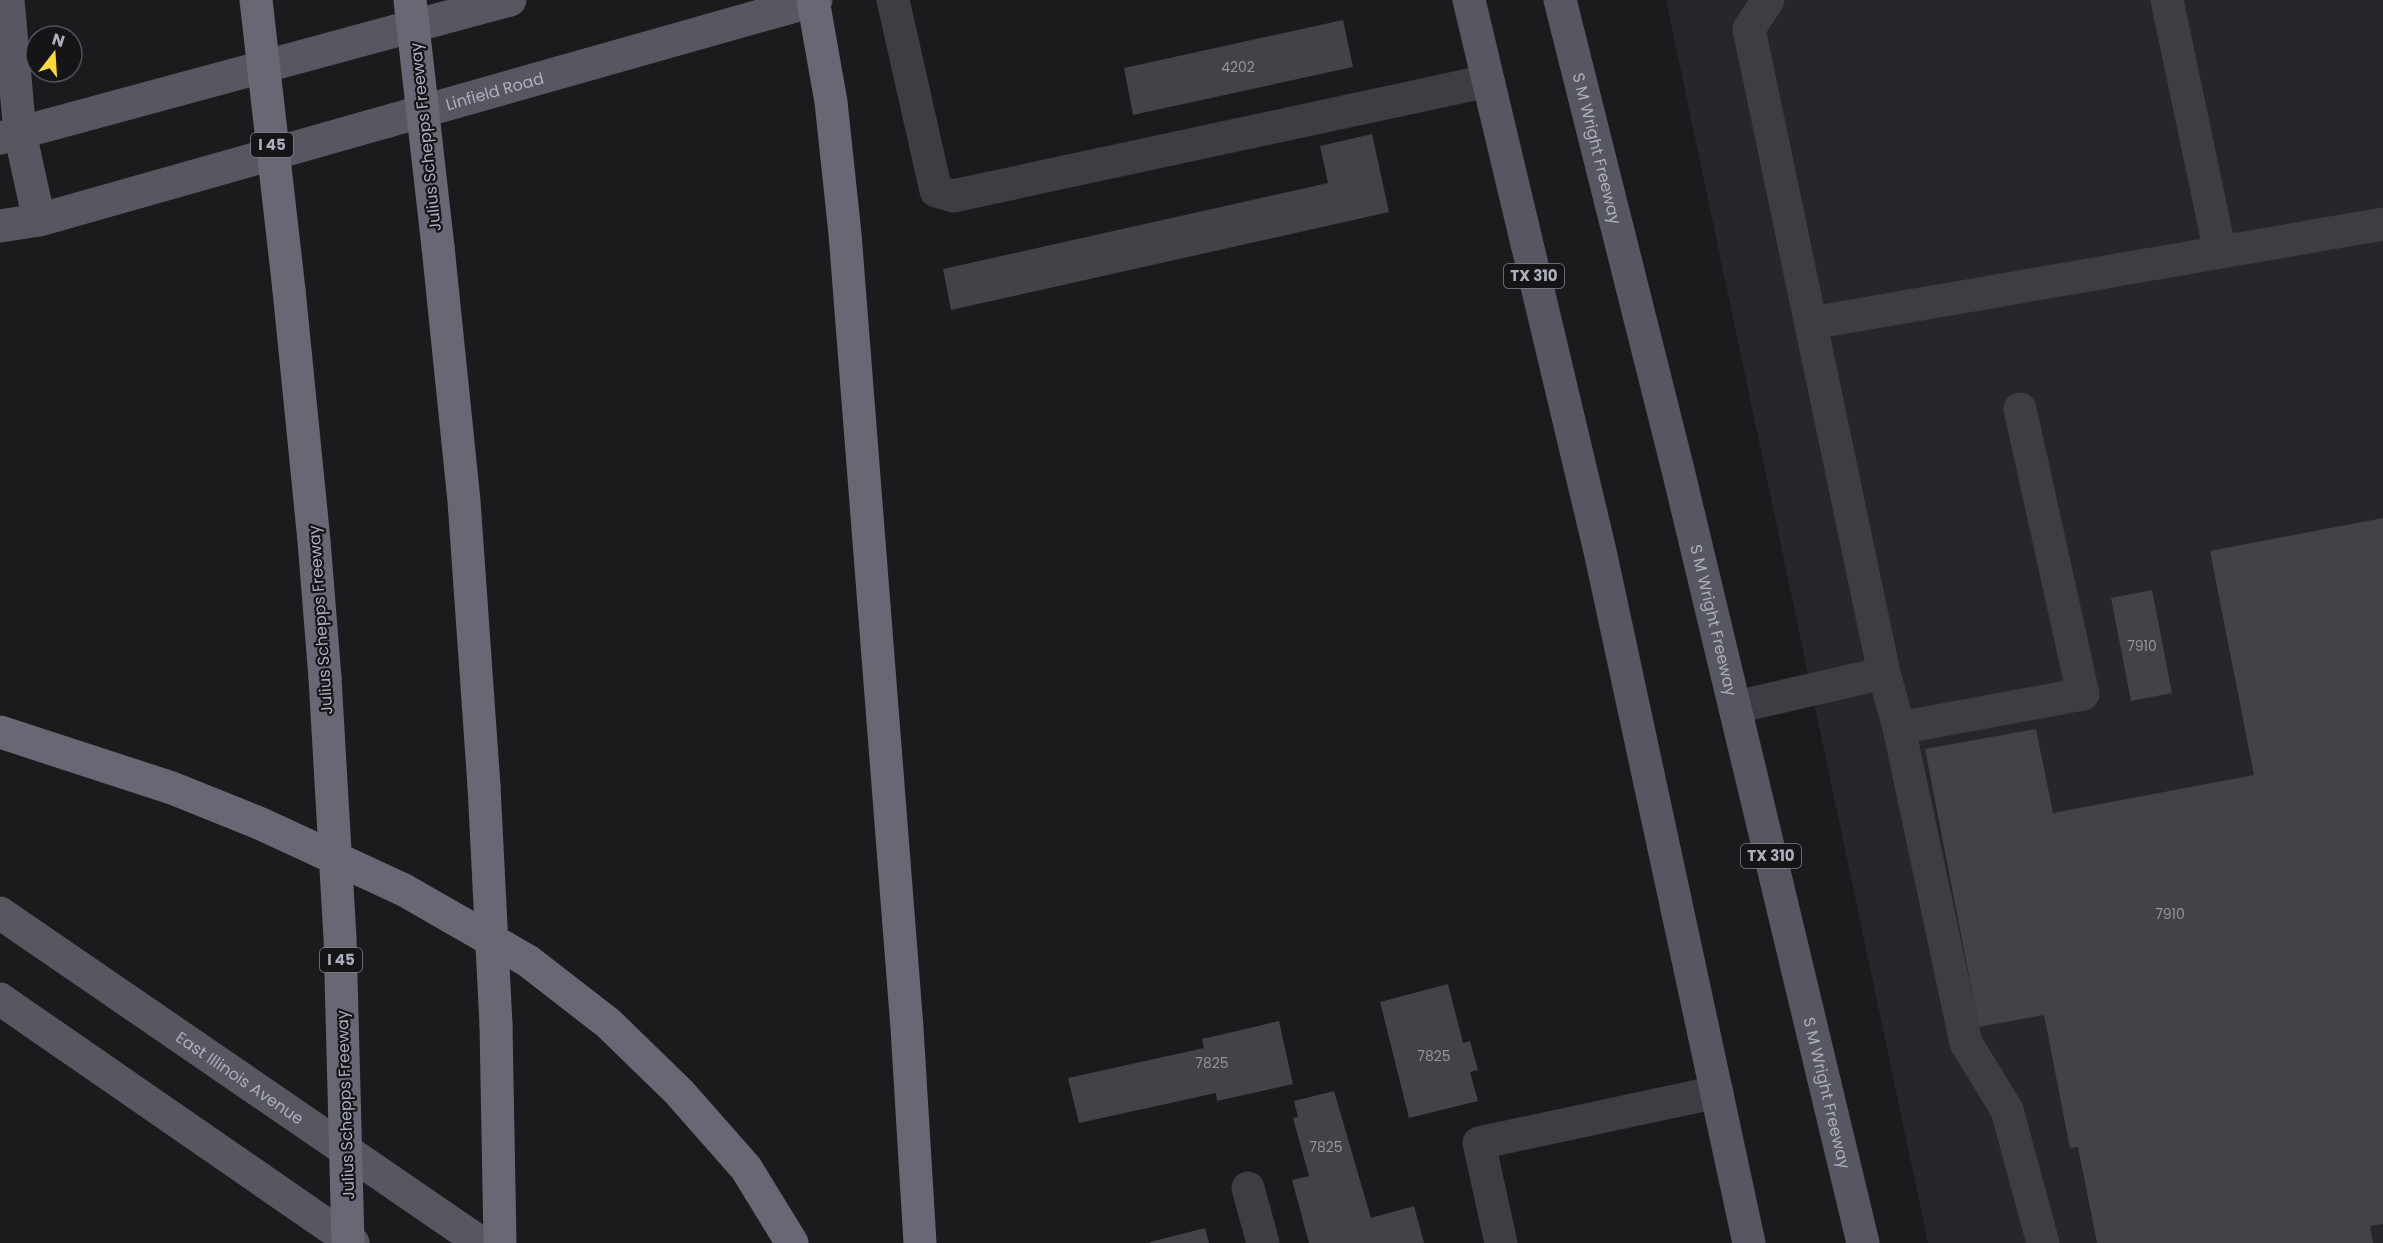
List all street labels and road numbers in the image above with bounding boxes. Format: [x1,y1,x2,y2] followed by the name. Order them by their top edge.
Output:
[404,41,447,233] street label: Julius Schepps Freeway
[443,67,546,116] street label: Linfield Road
[1567,70,1627,227] street label: S M Wright Freeway
[251,133,293,157] road number: I 45
[1504,264,1564,288] road number: TX 310
[302,524,339,715] street label: Julius Schepps Freeway
[1684,542,1743,698] street label: S M Wright Freeway
[1741,844,1801,868] road number: TX 310
[320,948,362,972] road number: I 45
[331,1010,360,1200] street label: Julius Schepps Freeway
[1797,1015,1856,1171] street label: S M Wright Freeway
[171,1026,308,1130] street label: East Illinois Avenue

